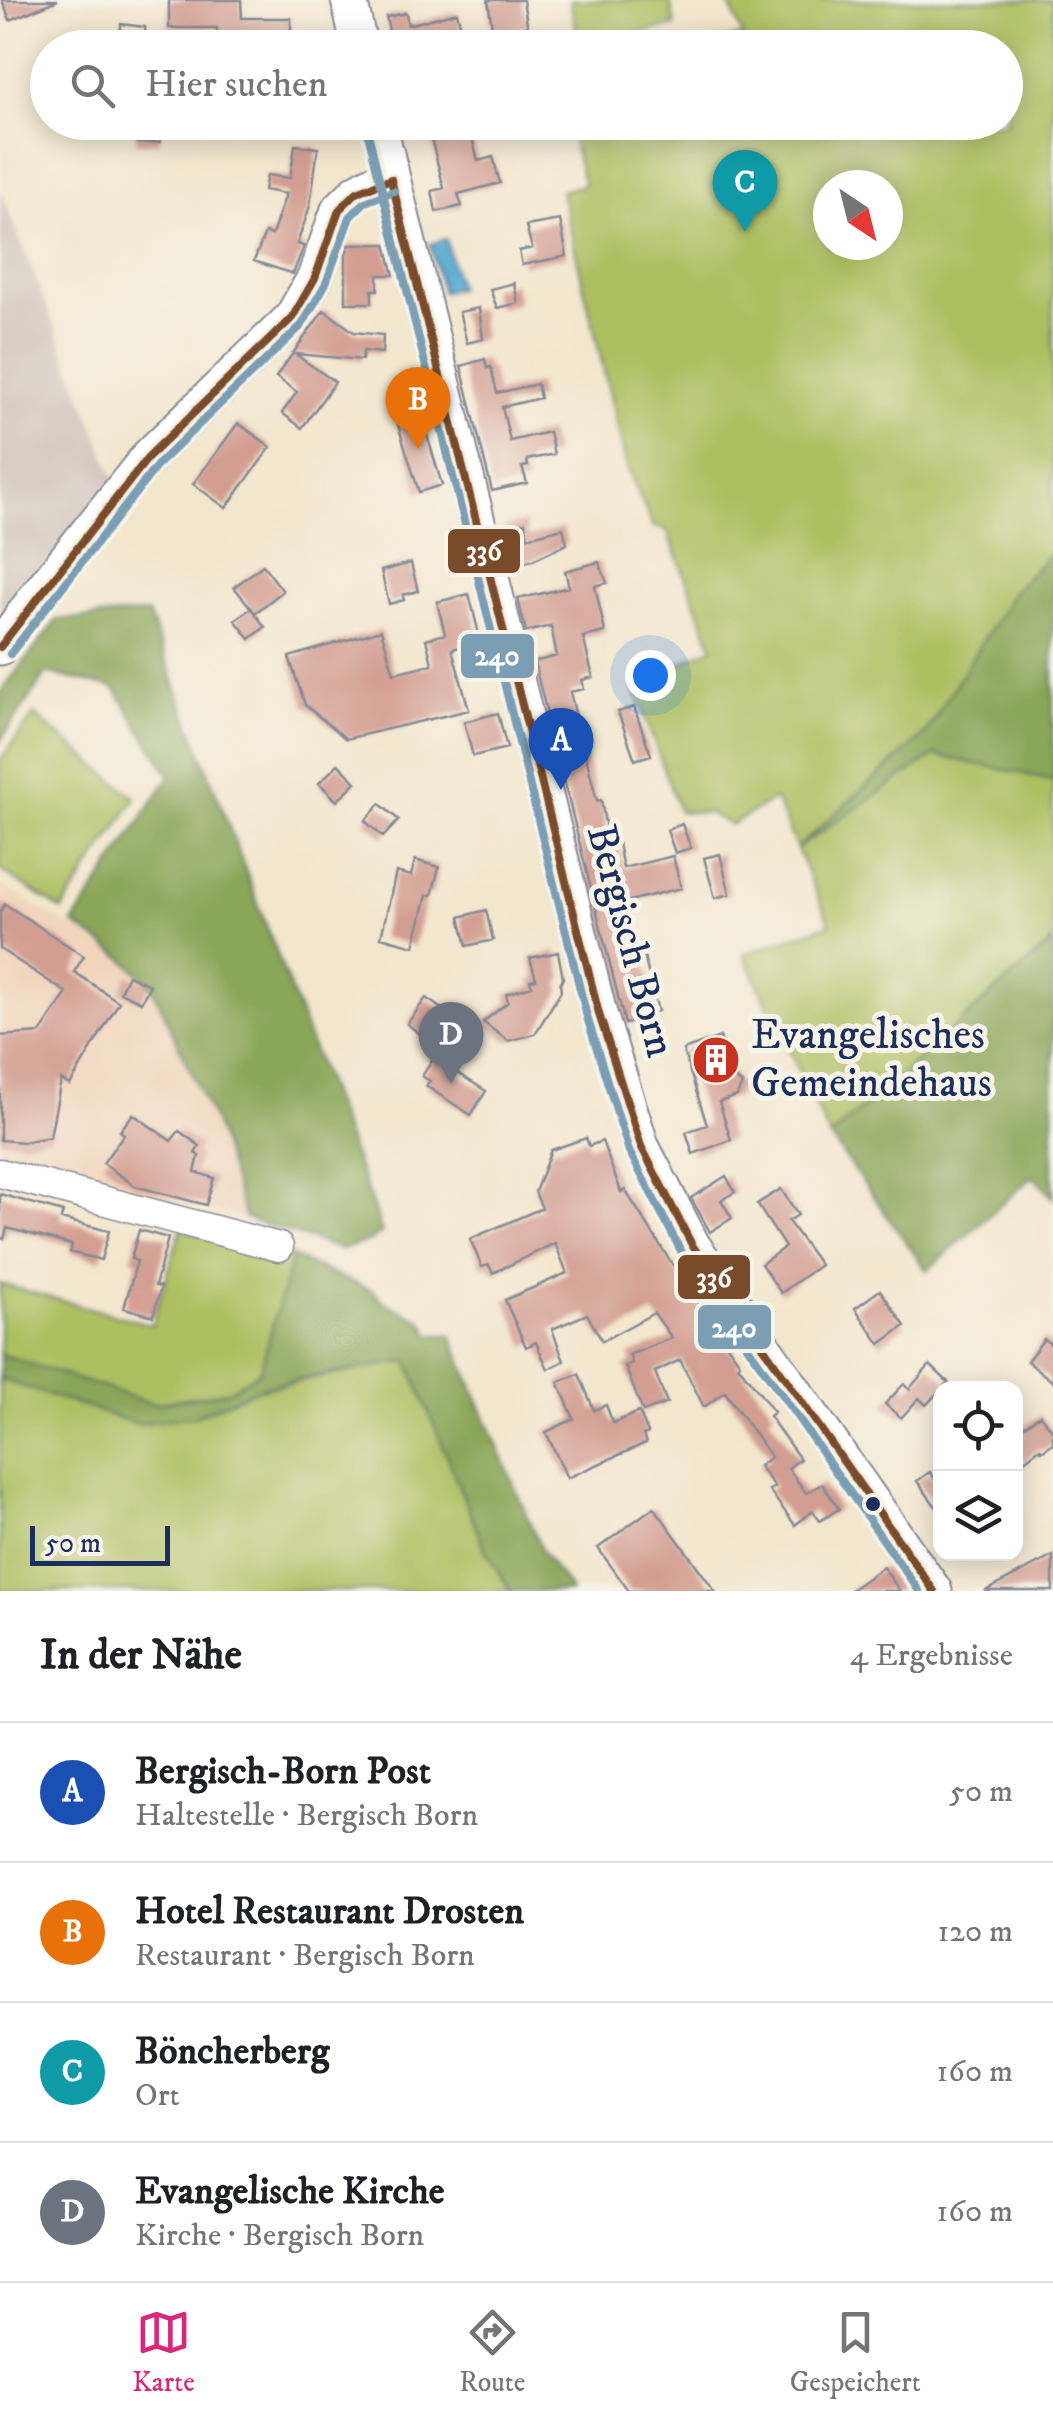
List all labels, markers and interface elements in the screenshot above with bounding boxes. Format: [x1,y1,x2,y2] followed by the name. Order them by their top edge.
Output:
[30,30,1023,140] search box
[65,58,120,113] icon: search
[145,61,328,109] text: Hier suchen
[712,150,778,232] pin: C
[813,170,903,260] north arrow
[386,366,450,449] pin: B
[446,527,522,575] line badge: 336
[466,534,503,569] text: 336
[459,632,536,680] line badge: 240
[475,639,519,674] text: 240
[625,650,676,701] your location
[528,708,594,790] pin: A
[574,819,686,1063] street label: Bergisch Born
[418,1002,484,1084] pin: D
[751,1010,992,1110] place label: Evangelisches Gemeindehaus
[690,1034,742,1086] building icon: Evangelisches Gemeindehaus
[676,1253,752,1301] line badge: 336
[696,1261,733,1296] text: 336
[696,1303,773,1351] line badge: 240
[712,1311,756,1346] text: 240
[933,1381,1023,1561] map controls
[933,1381,1023,1471] button: locate
[933,1471,1023,1561] button: layers
[863,1494,883,1514] unlabelled marker
[30,1521,170,1566] scale bar
[45,1526,101,1561] text: 50 m
[40,1630,242,1682] text: In der Nähe
[850,1636,1013,1676] text: 4 Ergebnisse
[135,1748,431,1796] text: Bergisch-Born Post
[62,1772,83,1812] text: A
[949,1772,1013,1812] text: 50 m
[135,1796,478,1836] text: Haltestelle · Bergisch Born
[135,1888,524,1936] text: Hotel Restaurant Drosten
[62,1912,83,1952] text: B
[937,1912,1013,1952] text: 120 m
[135,1936,475,1976] text: Restaurant · Bergisch Born
[135,2028,329,2076] text: Böncherberg
[62,2052,83,2092] text: C
[937,2052,1013,2092] text: 160 m
[135,2076,180,2116] text: Ort
[135,2168,444,2216] text: Evangelische Kirche
[61,2192,84,2232] text: D
[937,2192,1013,2232] text: 160 m
[135,2216,424,2256] text: Kirche · Bergisch Born
[132,2305,195,2400] tab: Karte
[459,2305,525,2400] tab: Route
[790,2305,921,2400] tab: Gespeichert

